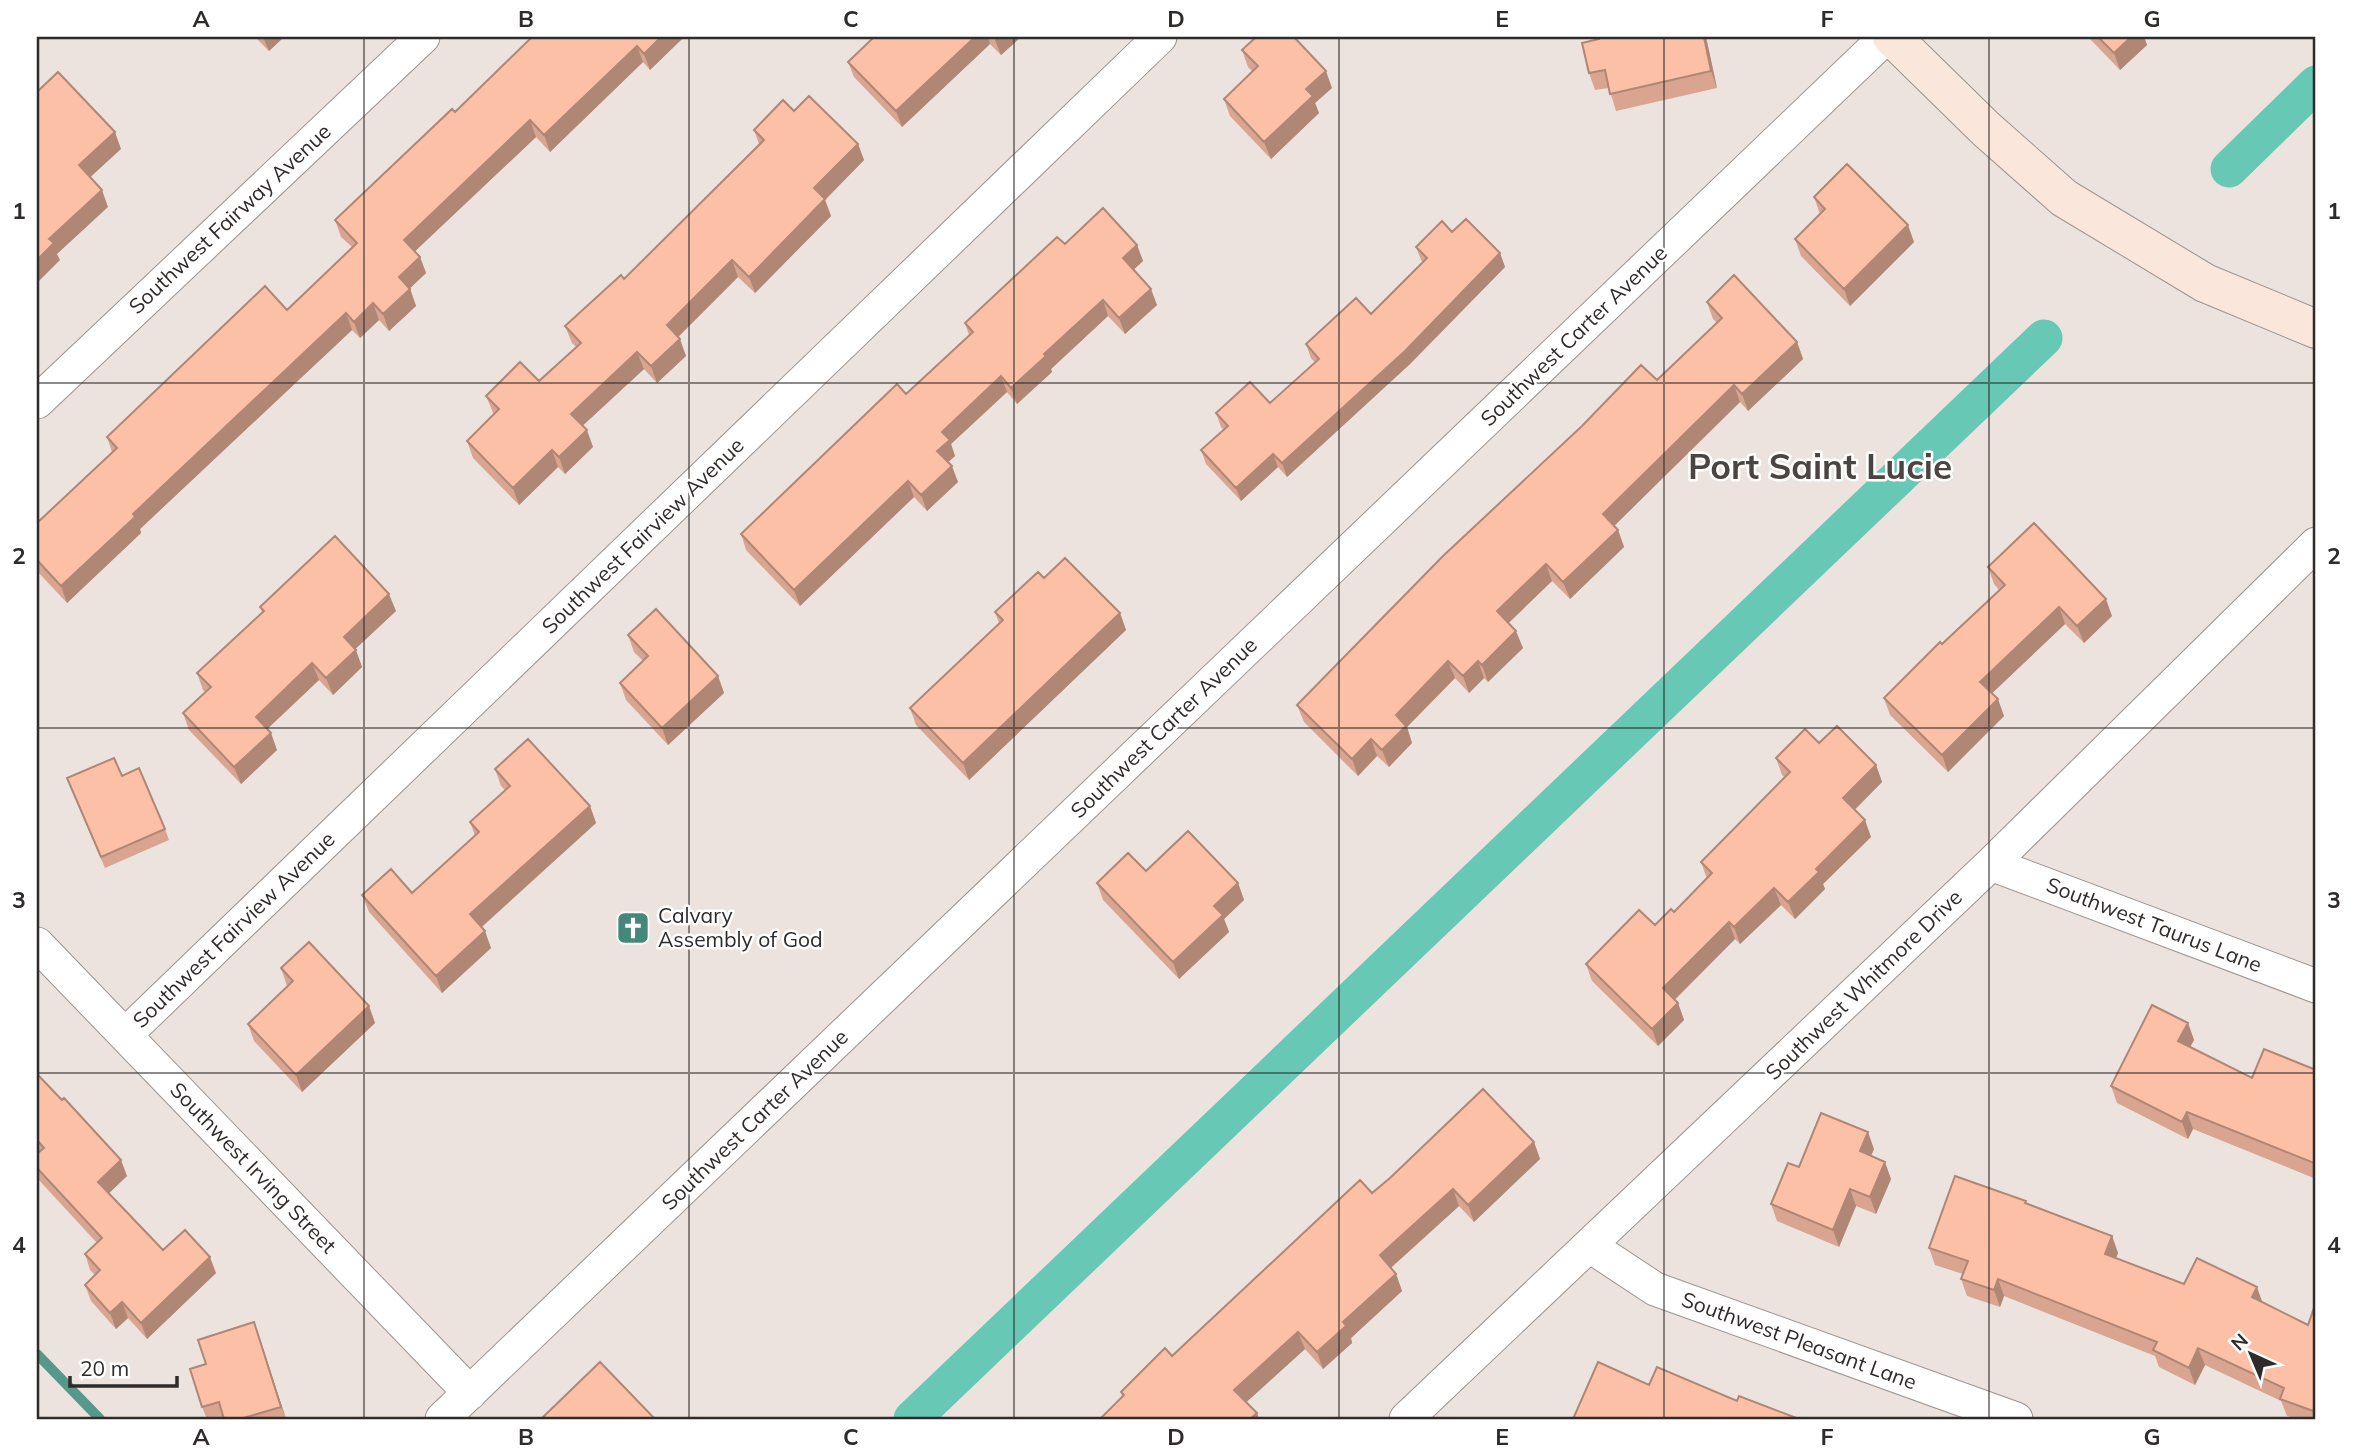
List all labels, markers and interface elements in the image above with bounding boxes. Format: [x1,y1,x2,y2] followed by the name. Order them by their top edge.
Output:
[192,4,210,33] text: A
[518,4,534,33] text: B
[843,4,859,33] text: C
[1167,4,1185,33] text: D
[1495,4,1509,33] text: E
[1820,4,1834,33] text: F
[2143,4,2161,33] text: G
[123,118,336,319] street label: Southwest Fairway Avenue
[12,196,26,225] text: 1
[2327,196,2341,225] text: 1
[1475,239,1672,431] street label: Southwest Carter Avenue
[536,432,749,639] street label: Southwest Fairview Avenue
[1688,444,1952,488] district label: Port Saint Lucie
[12,541,26,570] text: 2
[2327,541,2341,570] text: 2
[1065,631,1262,823] street label: Southwest Carter Avenue
[127,826,340,1033] street label: Southwest Fairview Avenue
[2043,871,2266,977] street label: Southwest Taurus Lane
[1760,884,1967,1085] street label: Southwest Whitmore Drive
[12,885,26,914] text: 3
[2327,885,2341,914] text: 3
[658,902,823,952] place label: Calvary Assembly of God
[614,909,652,947] church icon: Calvary Assembly of God
[656,1023,853,1215] street label: Southwest Carter Avenue
[165,1076,342,1258] street label: Southwest Irving Street
[12,1230,26,1259] text: 4
[2327,1230,2341,1259] text: 4
[1678,1285,1920,1395] street label: Southwest Pleasant Lane
[2216,1320,2286,1390] north arrow
[2226,1328,2253,1355] text: N
[70,1344,177,1388] scale bar
[80,1355,129,1381] text: 20 m
[192,1422,210,1451] text: A
[518,1422,534,1451] text: B
[843,1422,859,1451] text: C
[1167,1422,1185,1451] text: D
[1495,1422,1509,1451] text: E
[1820,1422,1834,1451] text: F
[2143,1422,2161,1451] text: G

